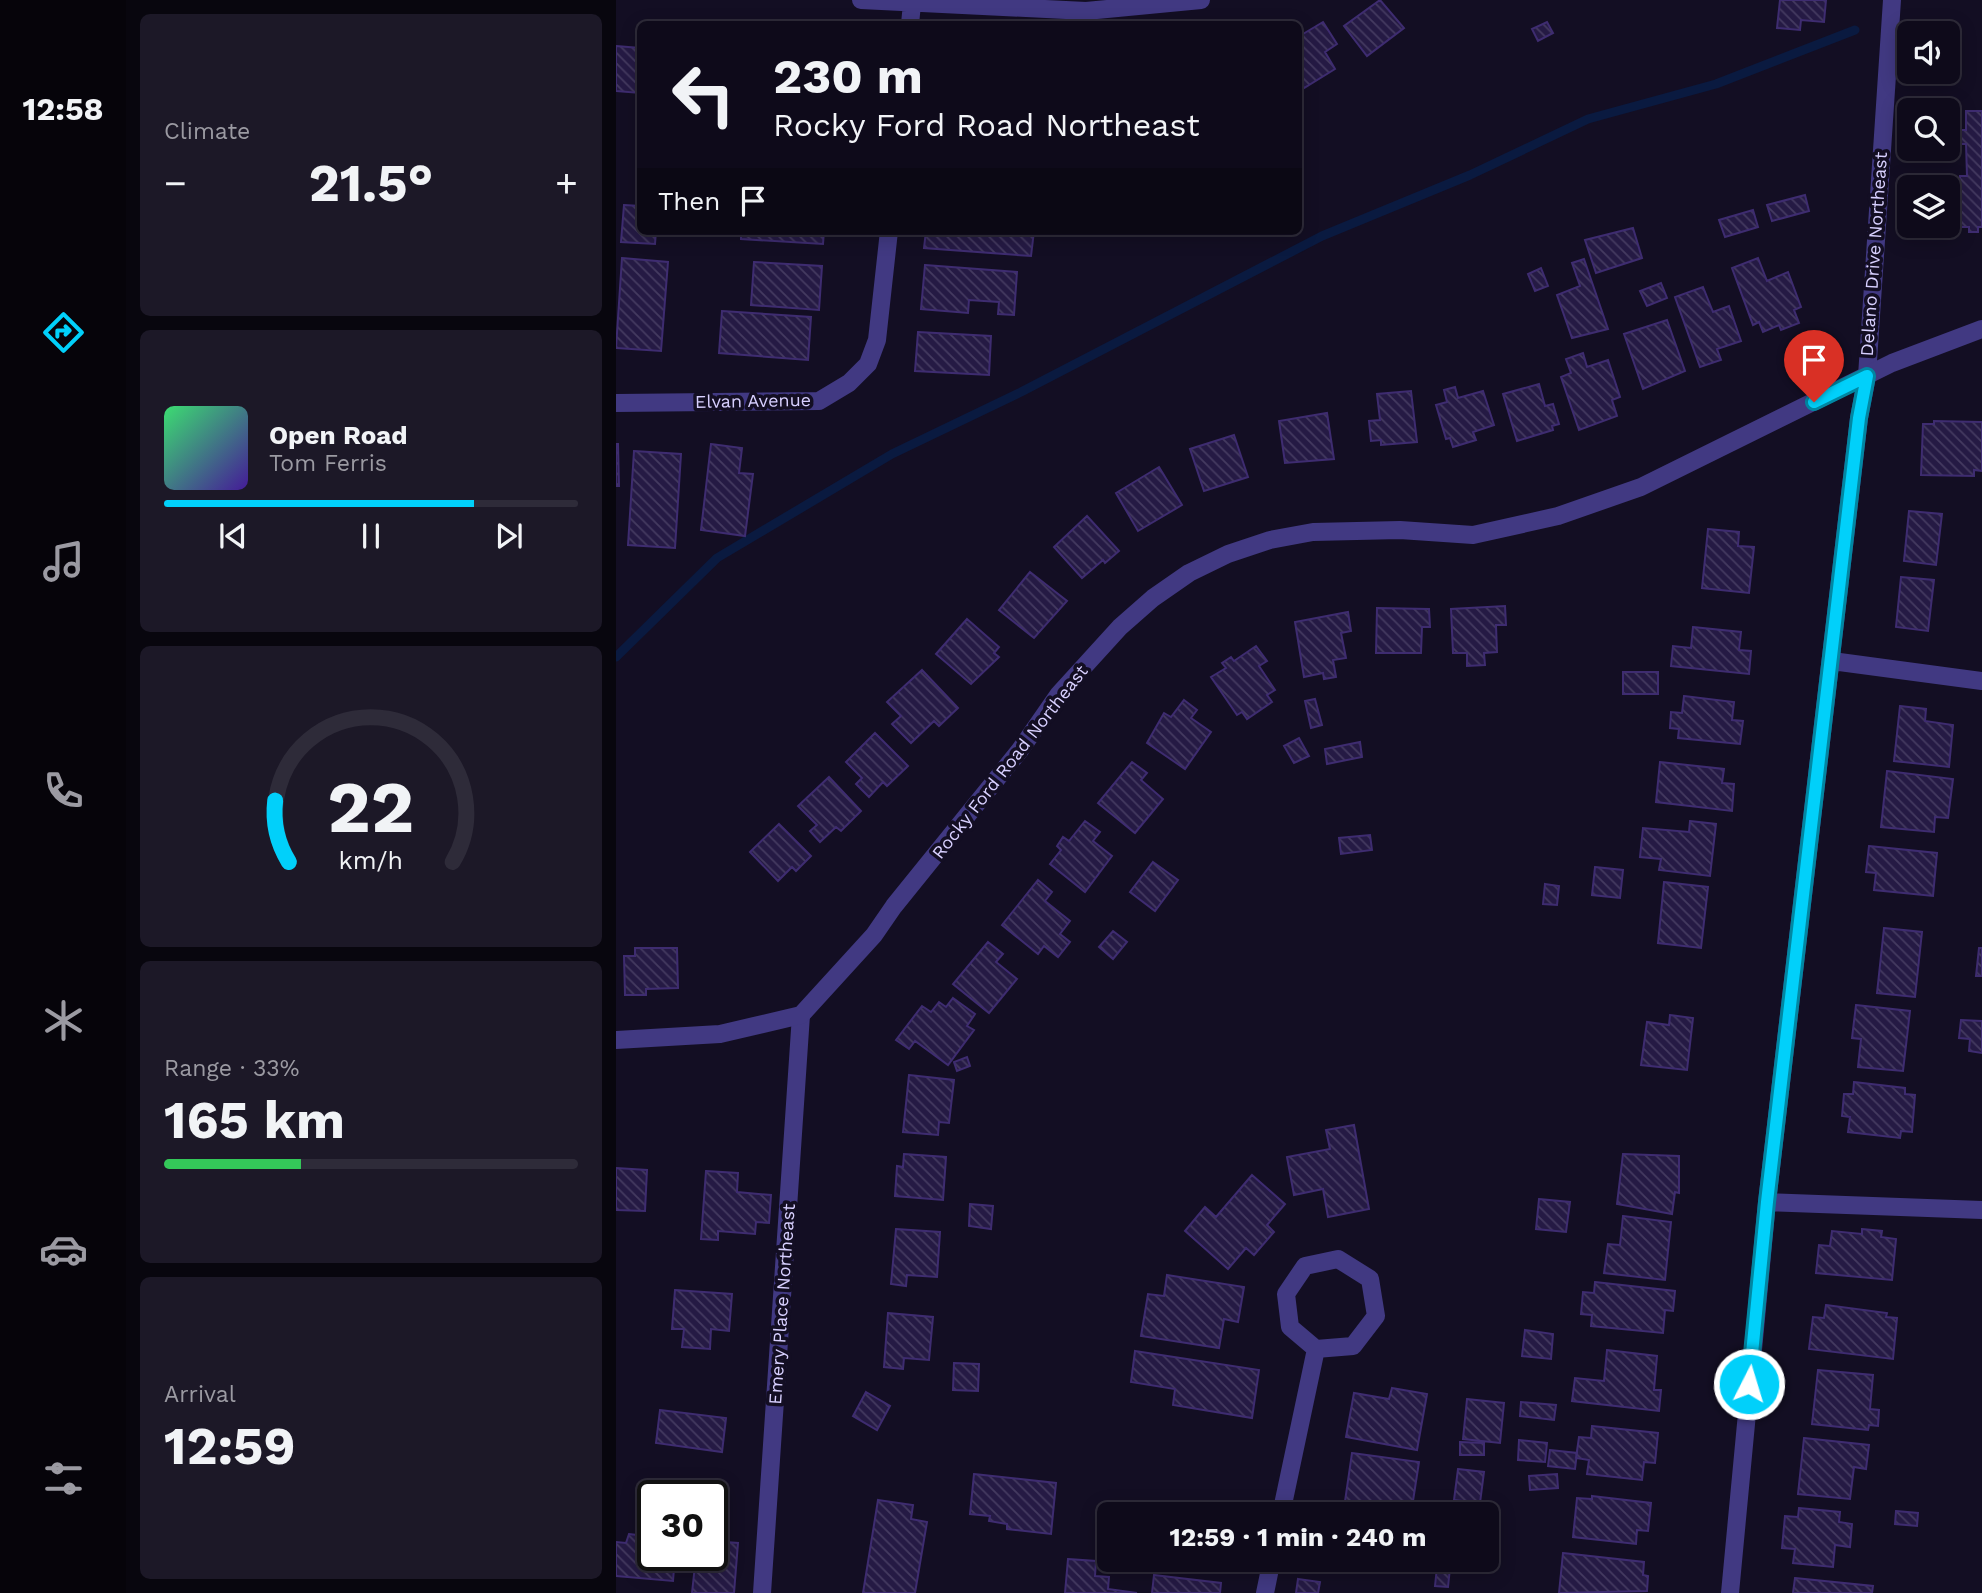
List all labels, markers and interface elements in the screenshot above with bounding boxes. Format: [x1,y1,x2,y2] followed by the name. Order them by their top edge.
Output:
[1897,21,1960,238] map controls
[1897,21,1960,84] button: sound
[773,47,923,105] text: 230 m
[658,49,749,140] icon: left
[22,90,104,128] text: 12:58
[1897,98,1960,161] button: search
[773,106,1200,144] text: Rocky Ford Road Northeast
[164,118,250,145] text: Climate
[1856,151,1891,357] street label: Delano Drive Northeast
[309,153,433,214] text: 21.5°
[164,161,187,205] text: −
[555,161,578,205] text: +
[1897,175,1960,238] button: layers
[734,182,772,220] icon: arrive
[658,186,720,216] text: Then
[39,308,88,357] icon: directions
[1784,330,1844,402] pin
[1795,341,1833,379] icon: arrive
[695,389,811,412] street label: Elvan Avenue
[269,420,407,450] text: Open Road
[269,450,387,477] text: Tom Ferris
[214,517,252,555] icon: previous
[352,517,390,555] icon: pause
[490,517,528,555] icon: next
[39,537,88,586] icon: music
[927,660,1092,863] street label: Rocky Ford Road Northeast
[328,765,414,851] text: 22
[39,766,88,815] icon: phone
[339,846,403,875] text: km/h
[39,996,88,1045] icon: climate
[164,1055,299,1082] text: Range · 33%
[164,1090,345,1151] text: 165 km
[764,1202,799,1405] street label: Emery Place Northeast
[39,1225,88,1274] icon: car
[1712,1347,1786,1421] position arrow
[164,1381,236,1408] text: Arrival
[164,1416,295,1477] text: 12:59
[39,1454,88,1503] icon: filters
[637,1480,728,1571] speed limit sign: 30
[1170,1522,1426,1552] text: 12:59 · 1 min · 240 m

